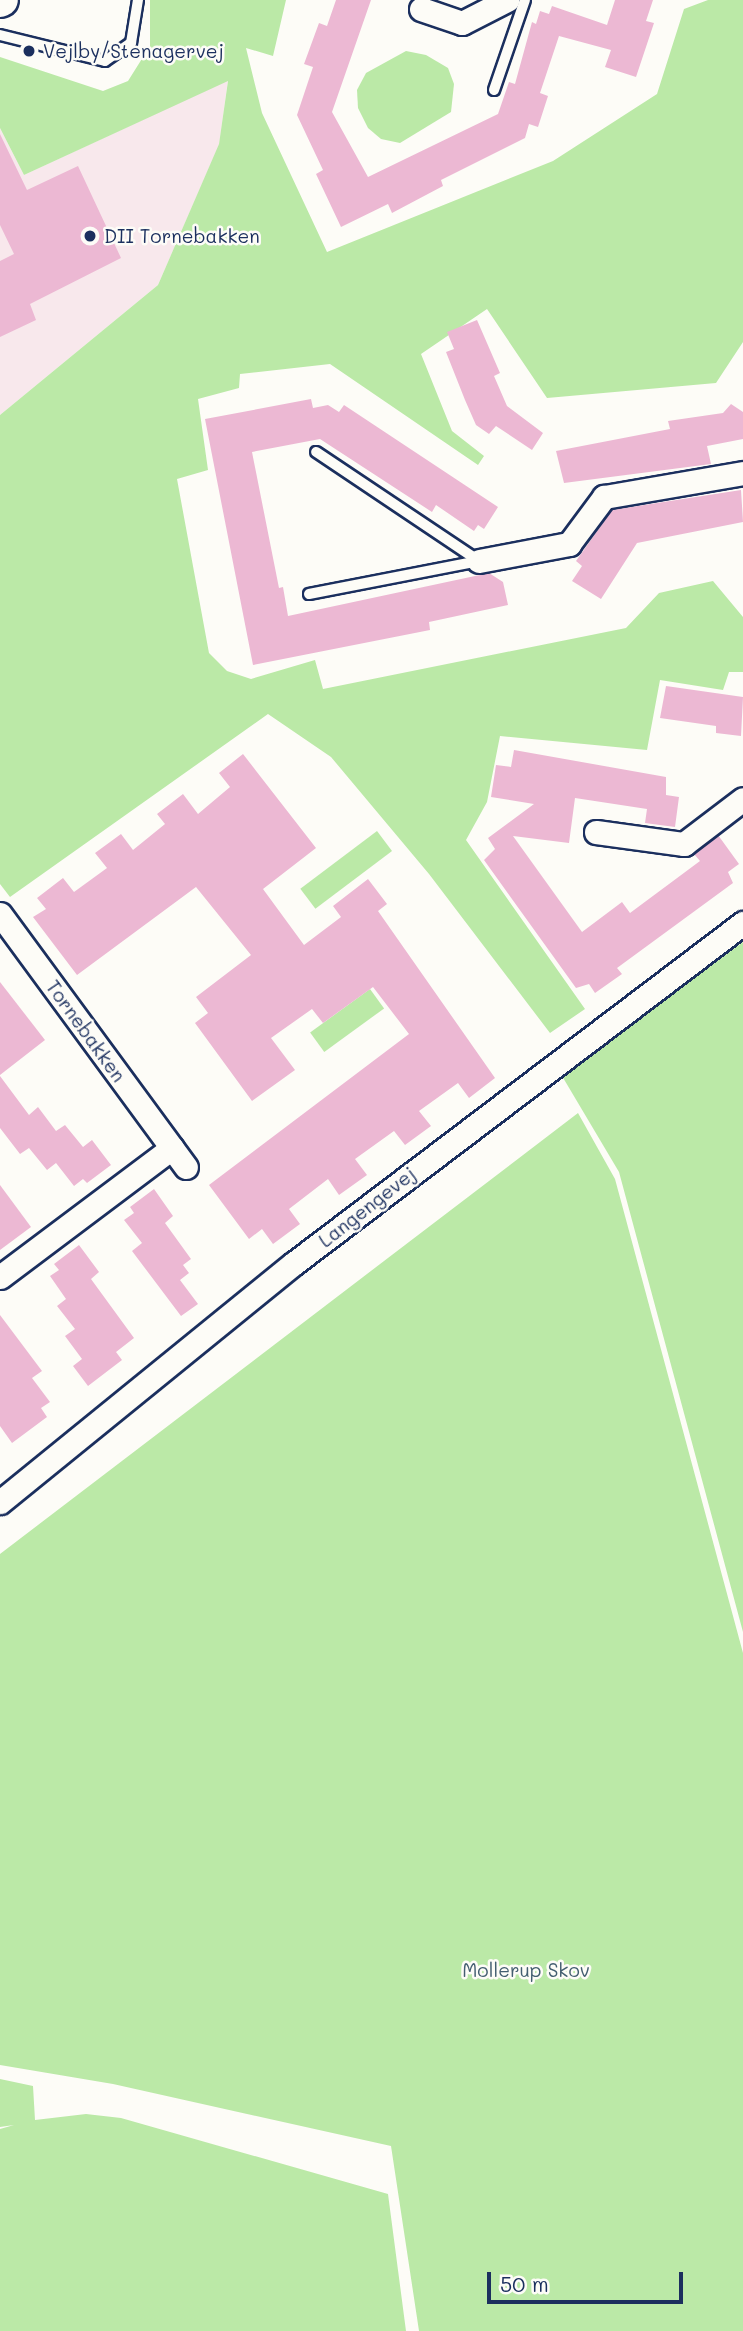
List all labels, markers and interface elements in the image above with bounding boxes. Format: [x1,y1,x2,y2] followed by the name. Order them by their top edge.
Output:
[43,40,224,62] place label: Vejlby/Stenagervej
[21,43,37,59] marker: Vejlby/Stenagervej
[104,225,260,247] place label: DII Tornebakken
[82,228,98,244] marker: DII Tornebakken
[41,976,131,1086] street label: Tornebakken
[314,1162,420,1252] street label: Langengevej
[462,1959,590,1981] park label: Mollerup Skov
[491,2258,687,2302] scale bar
[500,2270,549,2297] text: 50 m

